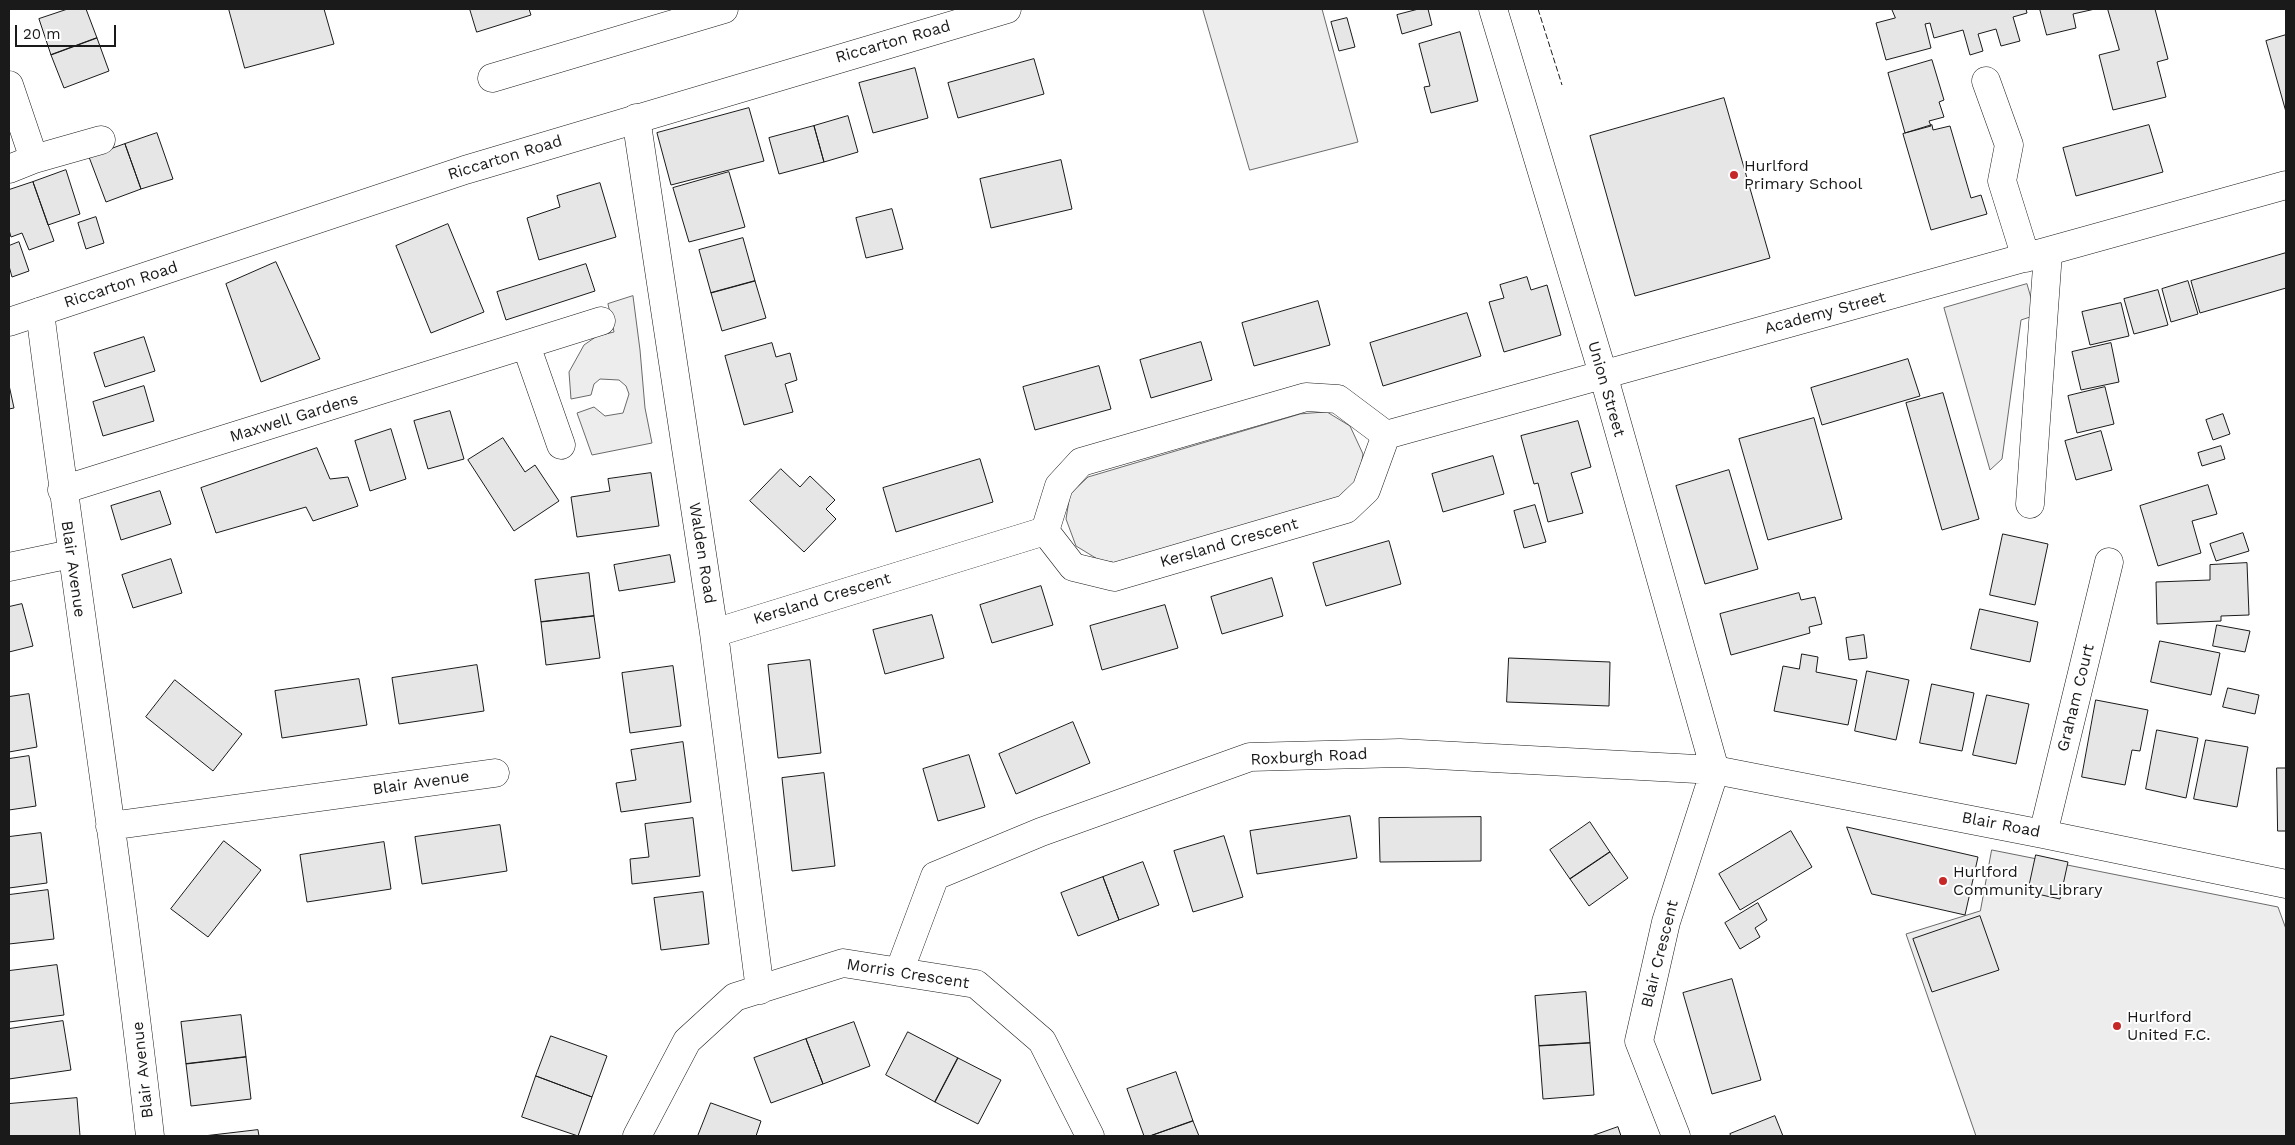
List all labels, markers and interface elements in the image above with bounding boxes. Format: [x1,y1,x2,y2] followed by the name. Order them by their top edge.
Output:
[18,15,119,47] scale bar
[833,16,953,68] street label: Riccarton Road
[23,25,61,43] text: 20 m
[446,131,564,185] street label: Riccarton Road
[1744,156,1862,194] place label: Hurlford Primary School
[1728,169,1740,181] marker: Hurlford Primary School
[62,258,180,312] street label: Riccarton Road
[1762,288,1888,338] street label: Academy Street
[1583,339,1629,439] street label: Union Street
[227,389,361,447] street label: Maxwell Gardens
[685,501,719,605] street label: Walden Road
[1158,514,1300,572] street label: Kersland Crescent
[57,520,89,618] street label: Blair Avenue
[751,569,893,629] street label: Kersland Crescent
[2053,642,2099,754] street label: Graham Court
[1250,744,1368,770] street label: Roxburgh Road
[372,767,470,799] street label: Blair Avenue
[1960,808,2042,842] street label: Blair Road
[1953,862,2103,900] place label: Hurlford Community Library
[1937,875,1949,887] marker: Hurlford Community Library
[1637,898,1683,1010] street label: Blair Crescent
[845,955,971,993] street label: Morris Crescent
[2127,1007,2211,1045] place label: Hurlford United F.C.
[2111,1020,2123,1032] marker: Hurlford United F.C.
[128,1021,158,1119] street label: Blair Avenue

